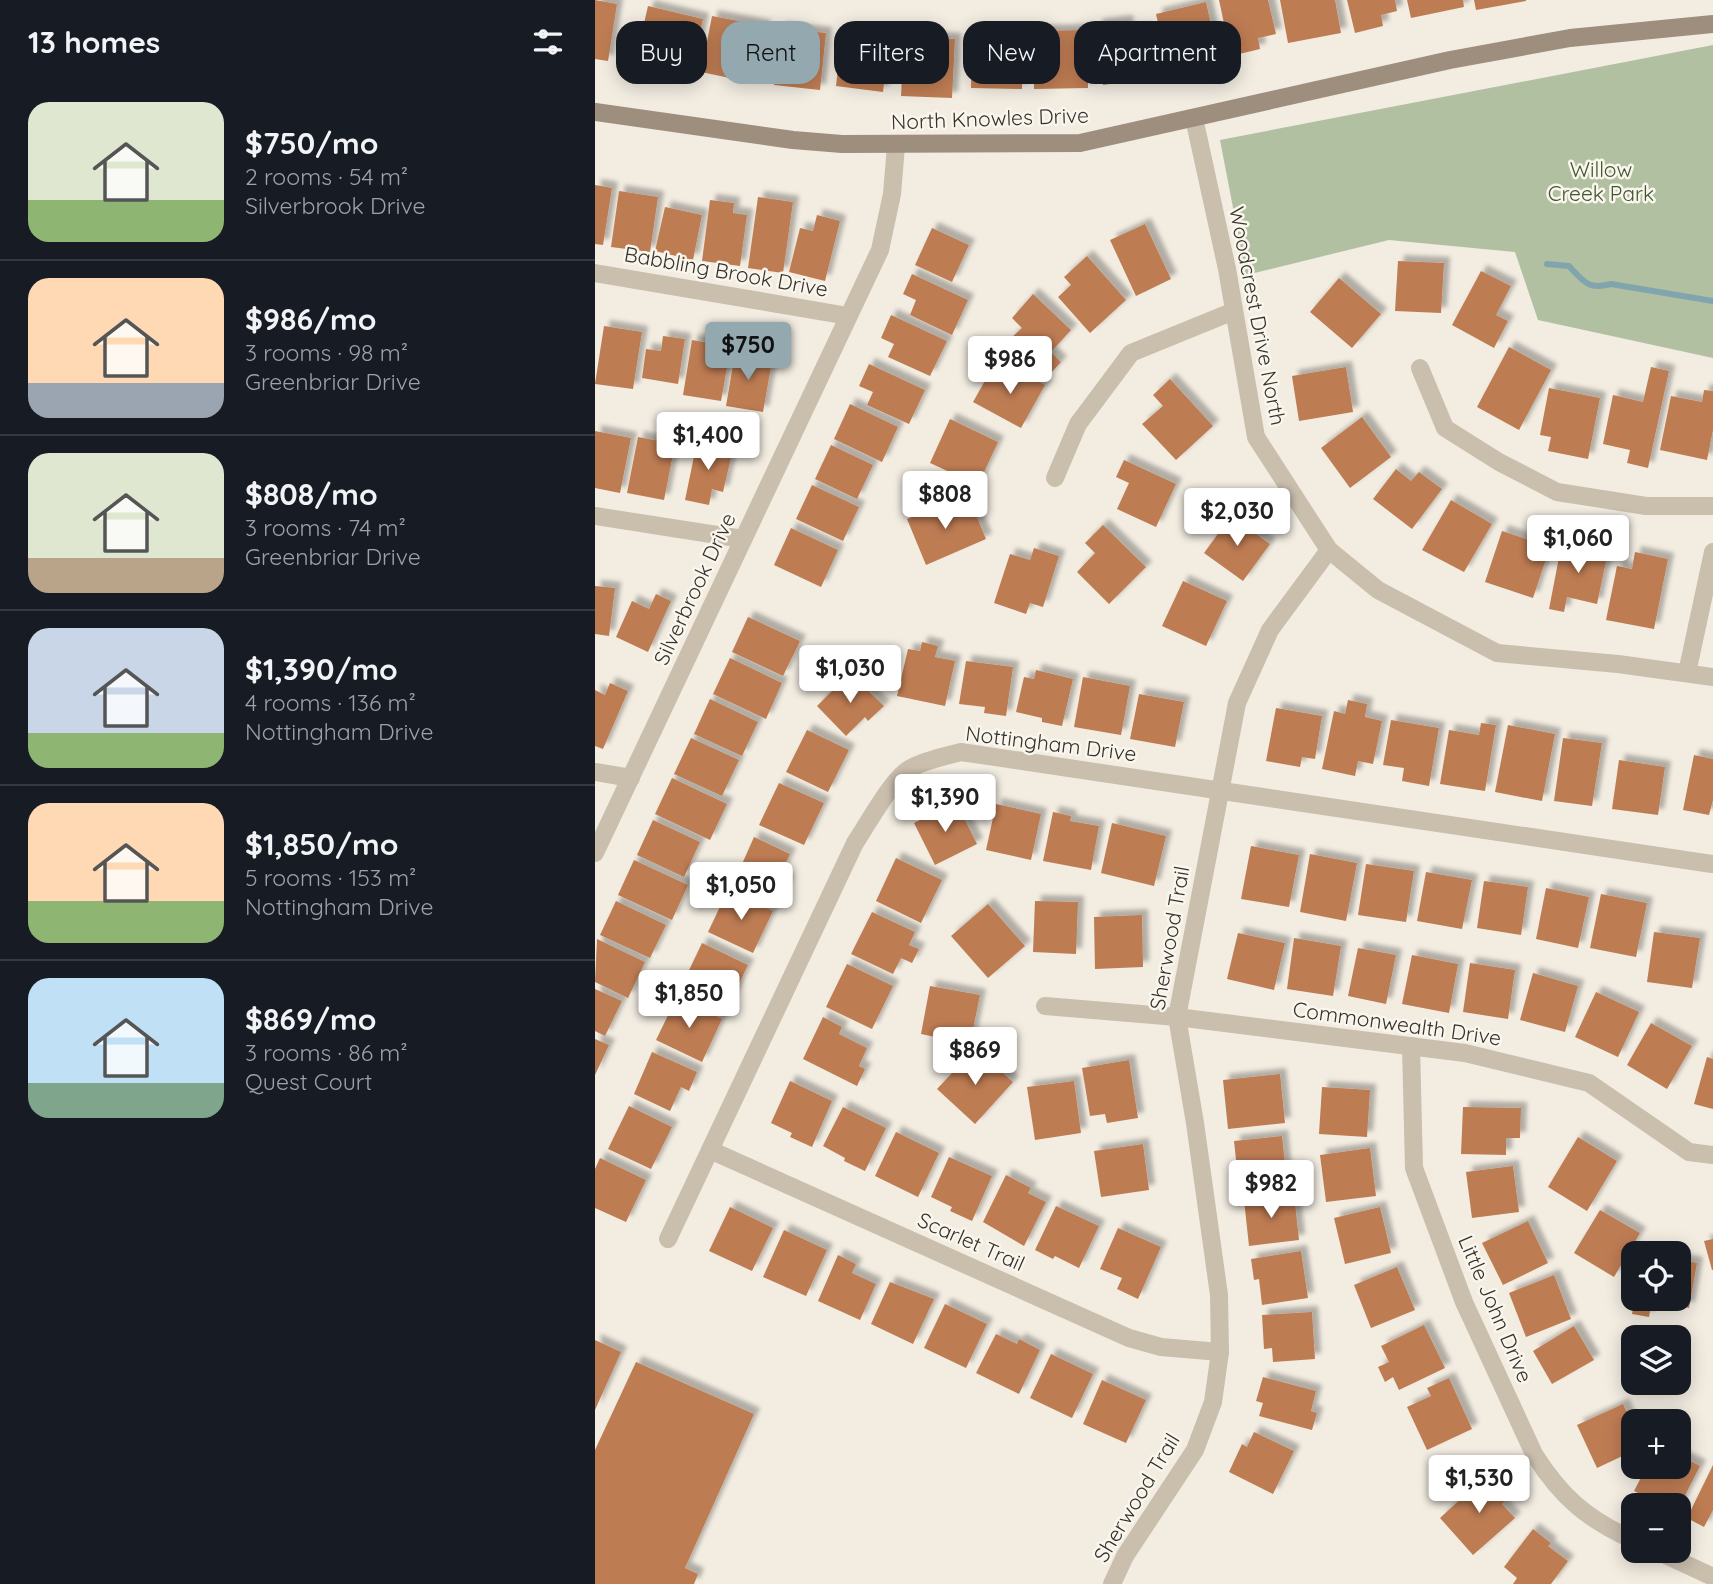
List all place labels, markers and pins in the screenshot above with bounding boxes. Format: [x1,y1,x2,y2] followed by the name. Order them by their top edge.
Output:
[707,322,789,382] pin: $750
[969,336,1051,396] pin: $986
[651,412,765,472] pin: $1,400
[904,472,986,531] pin: $808
[1180,489,1294,548] pin: $2,030
[1521,516,1635,575] pin: $1,060
[793,646,907,705] pin: $1,030
[888,774,1002,834] pin: $1,390
[684,862,798,922] pin: $1,050
[632,970,746,1030] pin: $1,850
[934,1028,1016,1087] pin: $869
[1230,1160,1312,1220] pin: $982
[1422,1456,1536,1515] pin: $1,530

